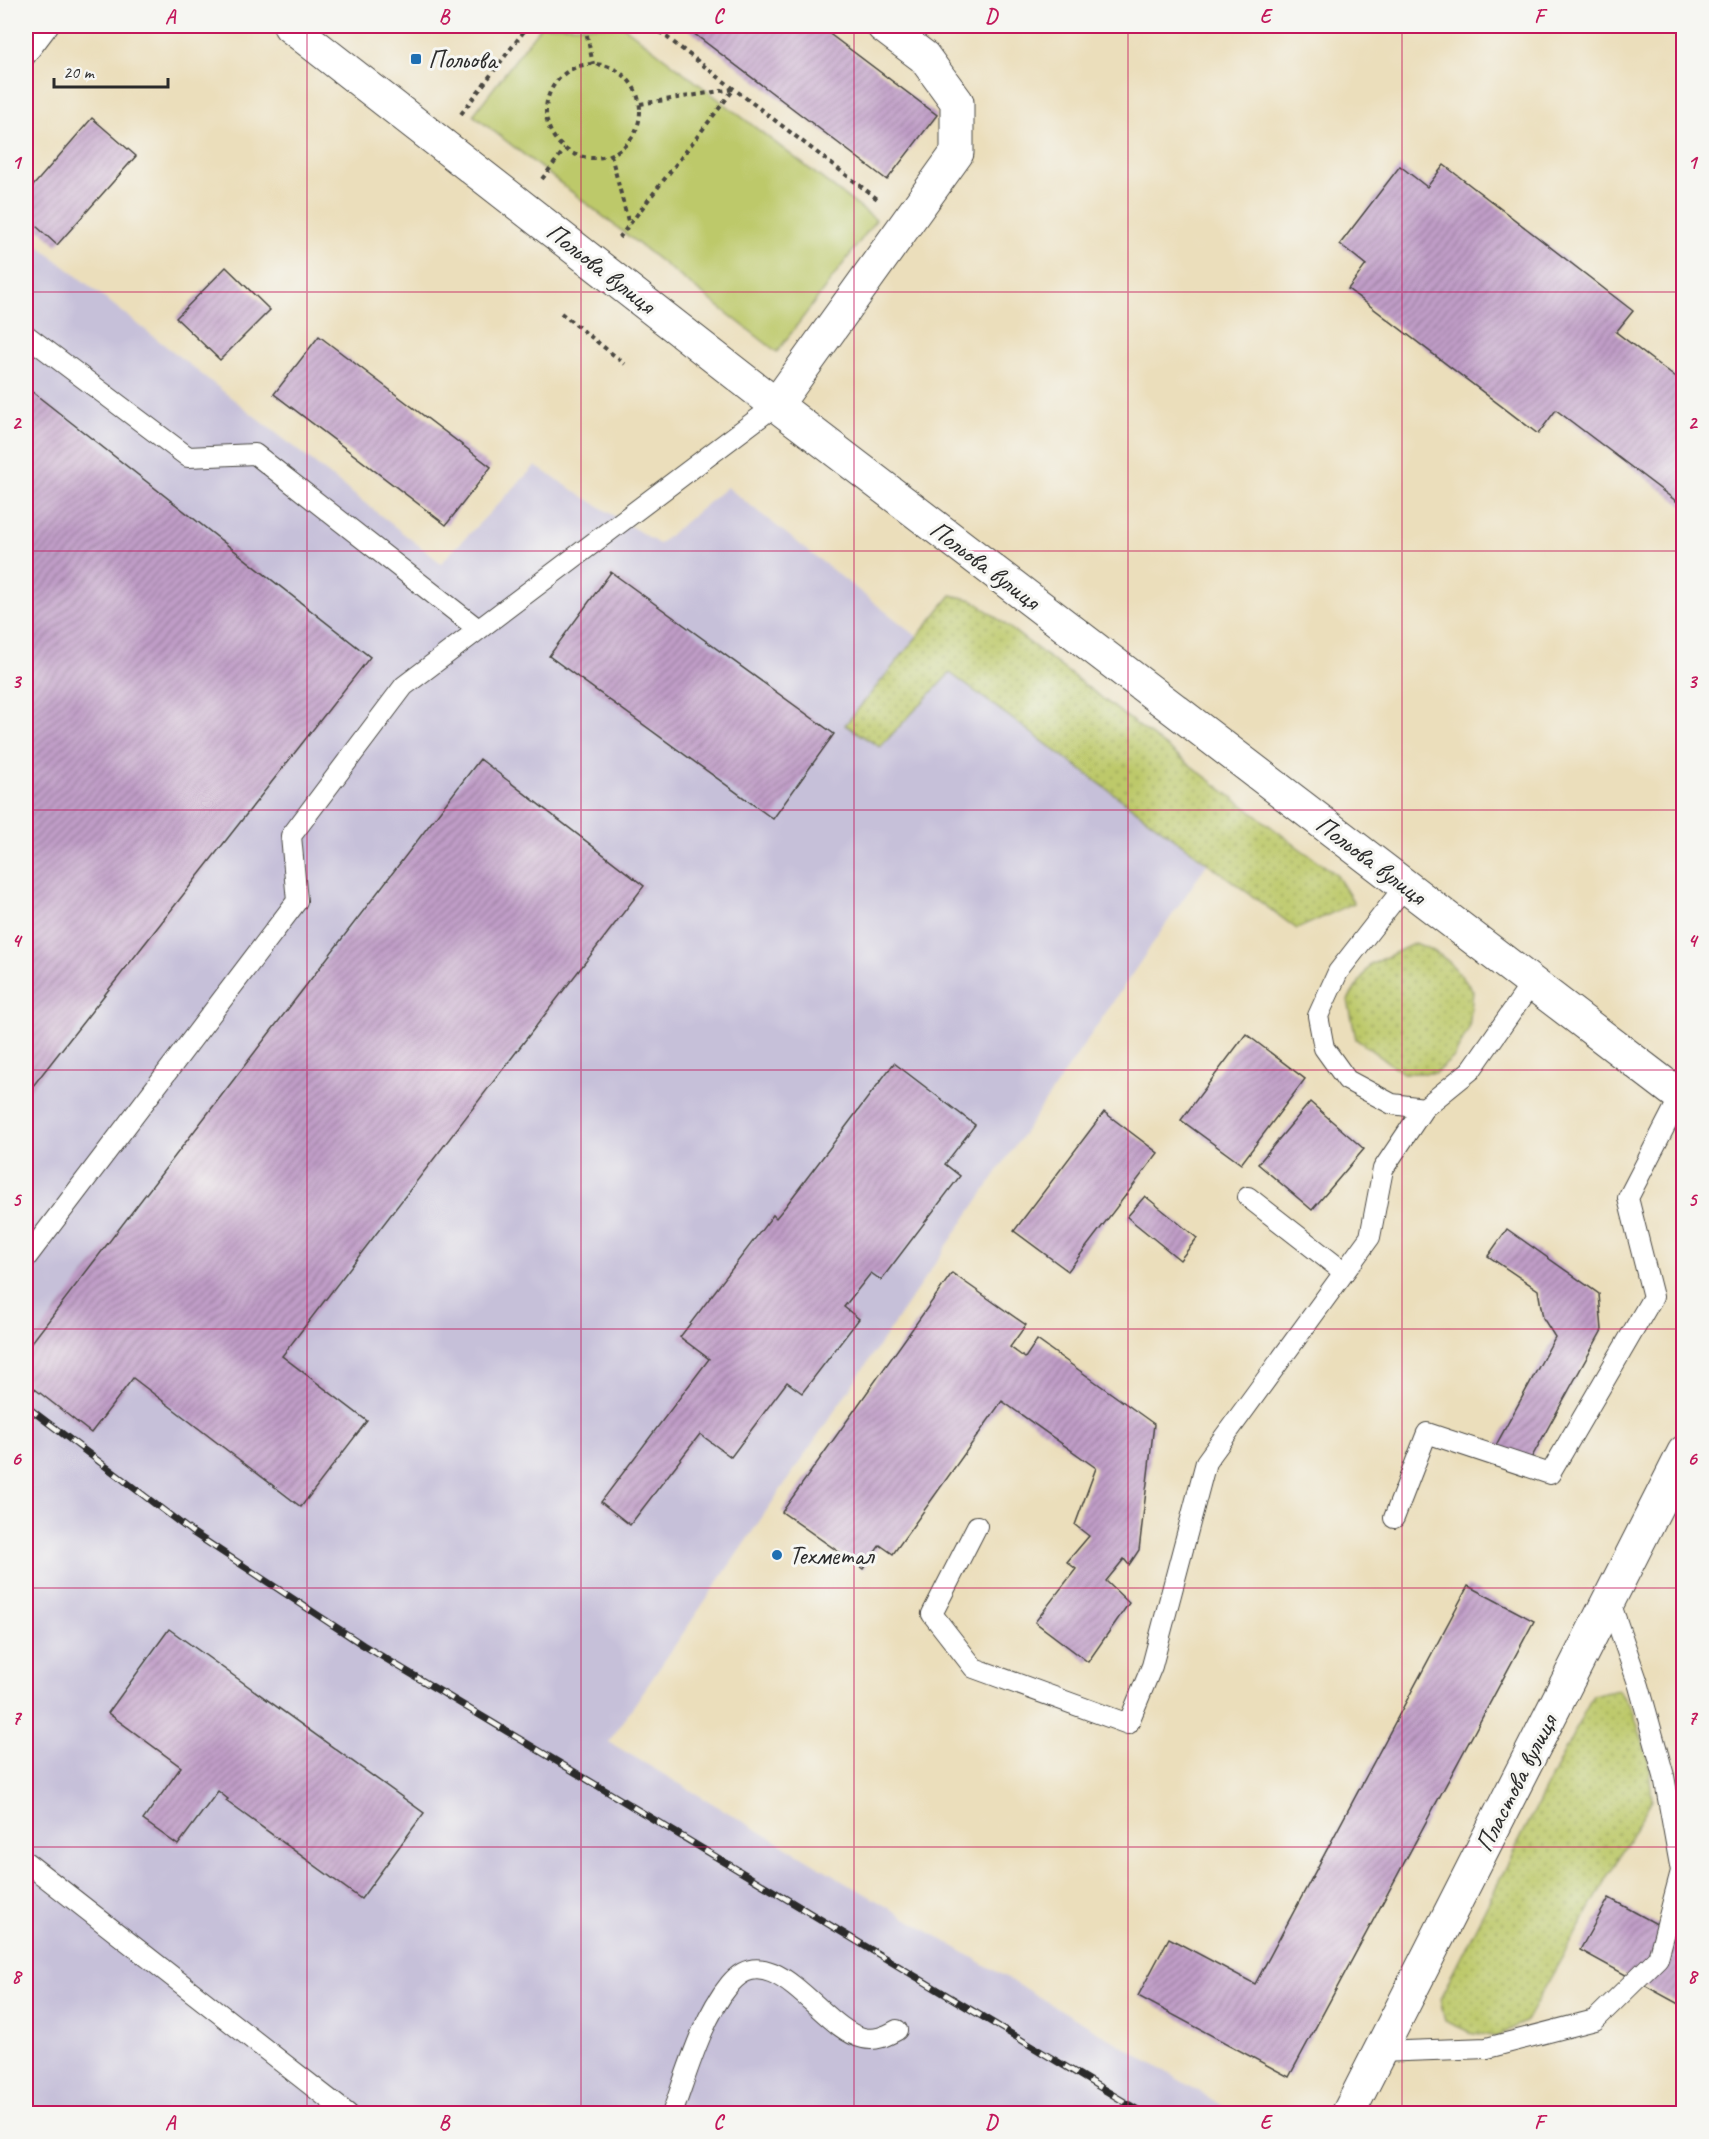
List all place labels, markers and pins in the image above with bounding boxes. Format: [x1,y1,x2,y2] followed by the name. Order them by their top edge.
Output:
[428,43,499,76] place label: Польова
[409,52,423,66] marker: Польова
[789,1539,875,1572] place label: Техметал
[770,1548,784,1562] marker: Техметал

